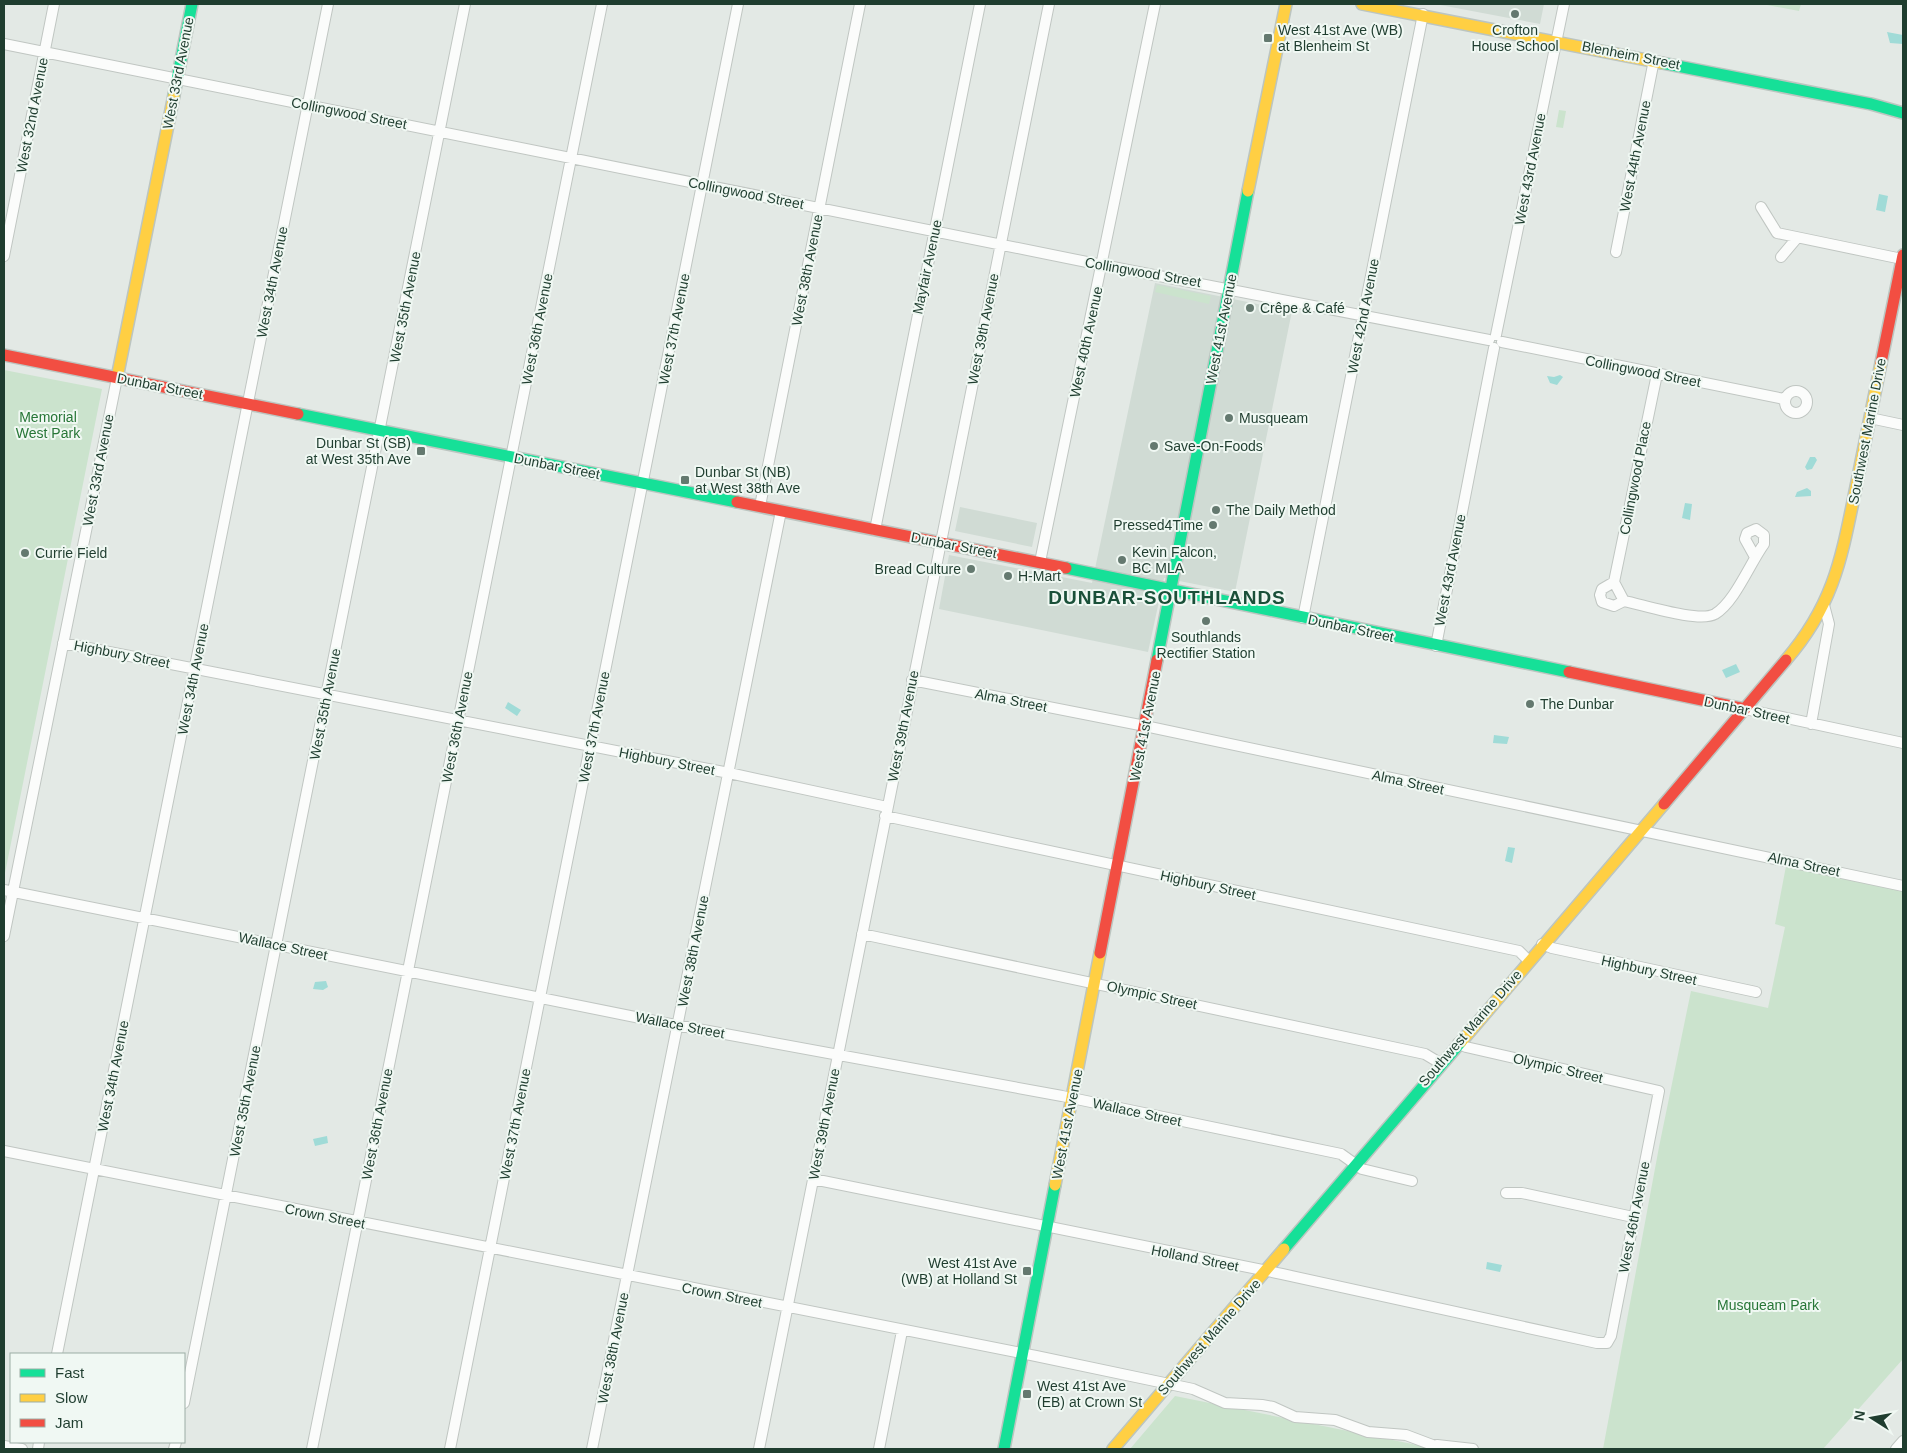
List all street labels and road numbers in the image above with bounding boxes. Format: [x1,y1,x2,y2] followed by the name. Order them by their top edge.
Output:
[159,15,197,130] street label: West 33rd Avenue
[1581,38,1682,72] street label: Blenheim Street
[13,56,51,174] street label: West 32nd Avenue
[290,94,408,132] street label: Collingwood Street
[1616,99,1654,213] street label: West 44th Avenue
[1511,111,1549,226] street label: West 43rd Avenue
[687,174,805,212] street label: Collingwood Street
[788,213,826,327] street label: West 38th Avenue
[909,218,945,316] street label: Mayfair Avenue
[253,225,291,339] street label: West 34th Avenue
[386,250,424,364] street label: West 35th Avenue
[1084,254,1202,290] street label: Collingwood Street
[1344,257,1382,375] street label: West 42nd Avenue
[518,272,556,386] street label: West 36th Avenue
[655,272,693,386] street label: West 37th Avenue
[964,272,1002,386] street label: West 39th Avenue
[1202,272,1240,386] street label: West 41st Avenue
[1066,285,1106,399] street label: West 40th Avenue
[1584,352,1702,390] street label: Collingwood Street
[1845,356,1889,505] street label: Southwest Marine Drive
[116,370,204,402] street label: Dunbar Street
[79,412,117,527] street label: West 33rd Avenue
[1616,420,1654,536] street label: Collingwood Place
[513,450,601,482] street label: Dunbar Street
[1431,512,1469,627] street label: West 43rd Avenue
[910,529,998,561] street label: Dunbar Street
[1307,611,1395,645] street label: Dunbar Street
[174,622,212,736] street label: West 34th Avenue
[73,637,171,671] street label: Highbury Street
[306,647,344,761] street label: West 35th Avenue
[884,669,922,783] street label: West 39th Avenue
[1126,669,1164,783] street label: West 41st Avenue
[438,670,476,784] street label: West 36th Avenue
[575,670,613,784] street label: West 37th Avenue
[974,685,1049,715] street label: Alma Street
[1703,693,1791,727] street label: Dunbar Street
[618,744,716,778] street label: Highbury Street
[1371,767,1446,797] street label: Alma Street
[1767,849,1842,879] street label: Alma Street
[1159,867,1257,903] street label: Highbury Street
[674,894,712,1008] street label: West 38th Avenue
[237,929,329,963] street label: Wallace Street
[1600,952,1698,988] street label: Highbury Street
[1415,967,1525,1089] street label: Southwest Marine Drive
[1105,978,1199,1012] street label: Olympic Street
[634,1009,726,1042] street label: Wallace Street
[94,1019,132,1133] street label: West 34th Avenue
[226,1044,264,1158] street label: West 35th Avenue
[1511,1050,1605,1086] street label: Olympic Street
[358,1067,396,1181] street label: West 36th Avenue
[496,1067,534,1181] street label: West 37th Avenue
[805,1067,843,1181] street label: West 39th Avenue
[1048,1067,1086,1181] street label: West 41st Avenue
[1091,1095,1183,1129] street label: Wallace Street
[1615,1160,1653,1274] street label: West 46th Avenue
[283,1200,367,1232] street label: Crown Street
[1150,1242,1240,1274] street label: Holland Street
[1154,1276,1264,1398] street label: Southwest Marine Drive
[680,1279,764,1311] street label: Crown Street
[594,1291,632,1405] street label: West 38th Avenue

